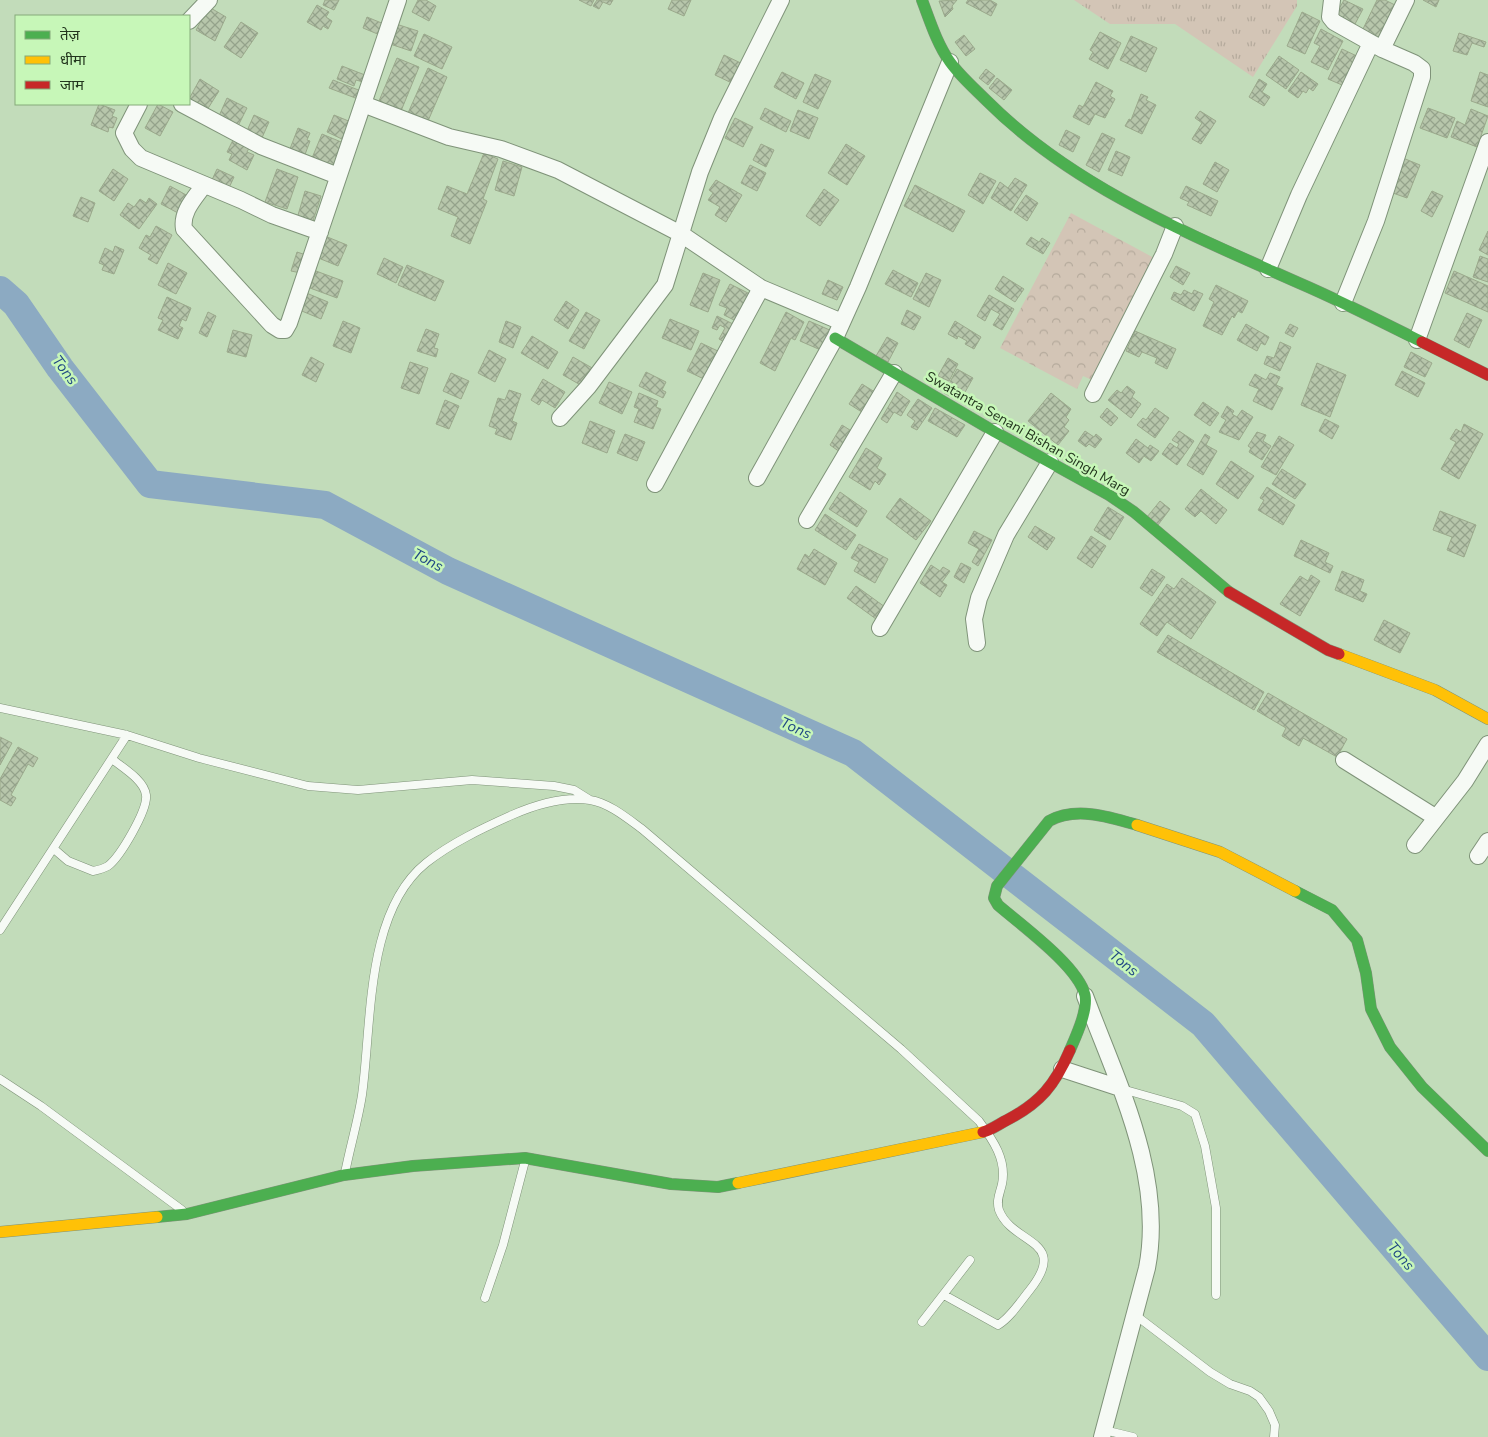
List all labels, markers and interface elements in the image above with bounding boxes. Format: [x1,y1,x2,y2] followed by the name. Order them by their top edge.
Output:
[15,15,190,105] legend
[60,25,81,45] text: तेज़
[60,50,87,70] text: धीमा
[60,75,85,95] text: जाम
[47,351,83,389] water label: Tons
[922,367,1134,500] street label: Swatantra Senani Bishan Singh Marg
[409,544,447,576] water label: Tons
[777,712,815,744] water label: Tons
[1105,945,1143,981] water label: Tons
[1383,1237,1419,1275] water label: Tons

